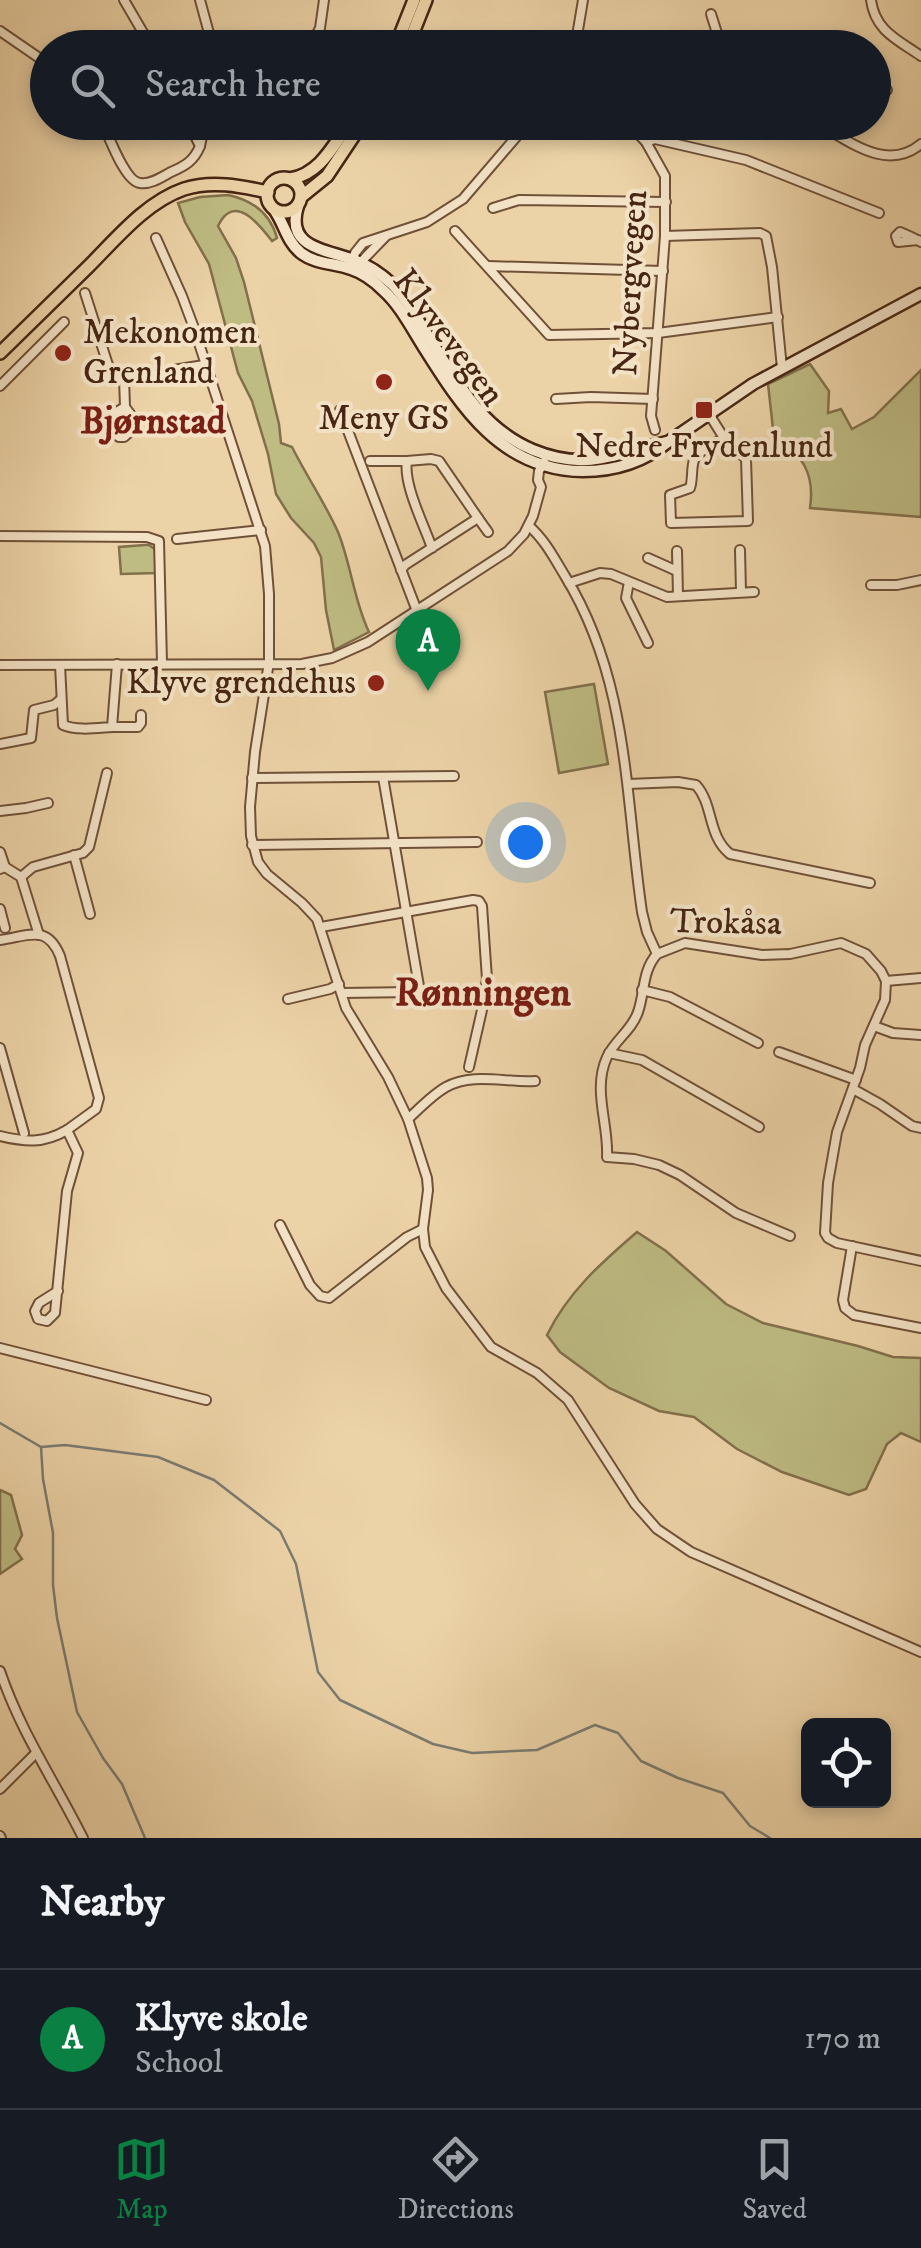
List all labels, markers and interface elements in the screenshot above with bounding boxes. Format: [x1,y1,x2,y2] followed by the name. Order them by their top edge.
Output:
[30,30,891,140] search box
[65,58,120,113] icon: search
[145,61,321,109] text: Search here
[604,189,658,377] street label: Nybergvegen
[382,261,514,415] street label: Klyvevegen
[83,311,257,395] place label: Mekonomen Grenland
[52,342,74,364] marker: Mekonomen Grenland
[373,371,395,393] marker: Meny GS
[319,397,449,441] place label: Meny GS
[80,398,227,446] district label: Bjørnstad
[693,399,715,421] marker: Nedre Frydenlund
[575,425,833,469] place label: Nedre Frydenlund
[396,608,460,691] pin: A
[126,661,356,705] place label: Klyve grendehus
[365,672,387,694] marker: Klyve grendehus
[500,817,551,868] your location
[670,900,782,946] street label: Trokåsa
[395,969,571,1019] district label: Rønningen
[801,1718,891,1808] map controls
[801,1718,891,1808] button: locate
[40,1877,164,1929] text: Nearby
[135,1995,308,2043] text: Klyve skole
[62,2019,83,2059] text: A
[804,2019,881,2059] text: 170 m
[135,2043,223,2083] text: School
[114,2132,169,2227] tab: Map
[398,2132,514,2227] tab: Directions
[742,2132,807,2227] tab: Saved

